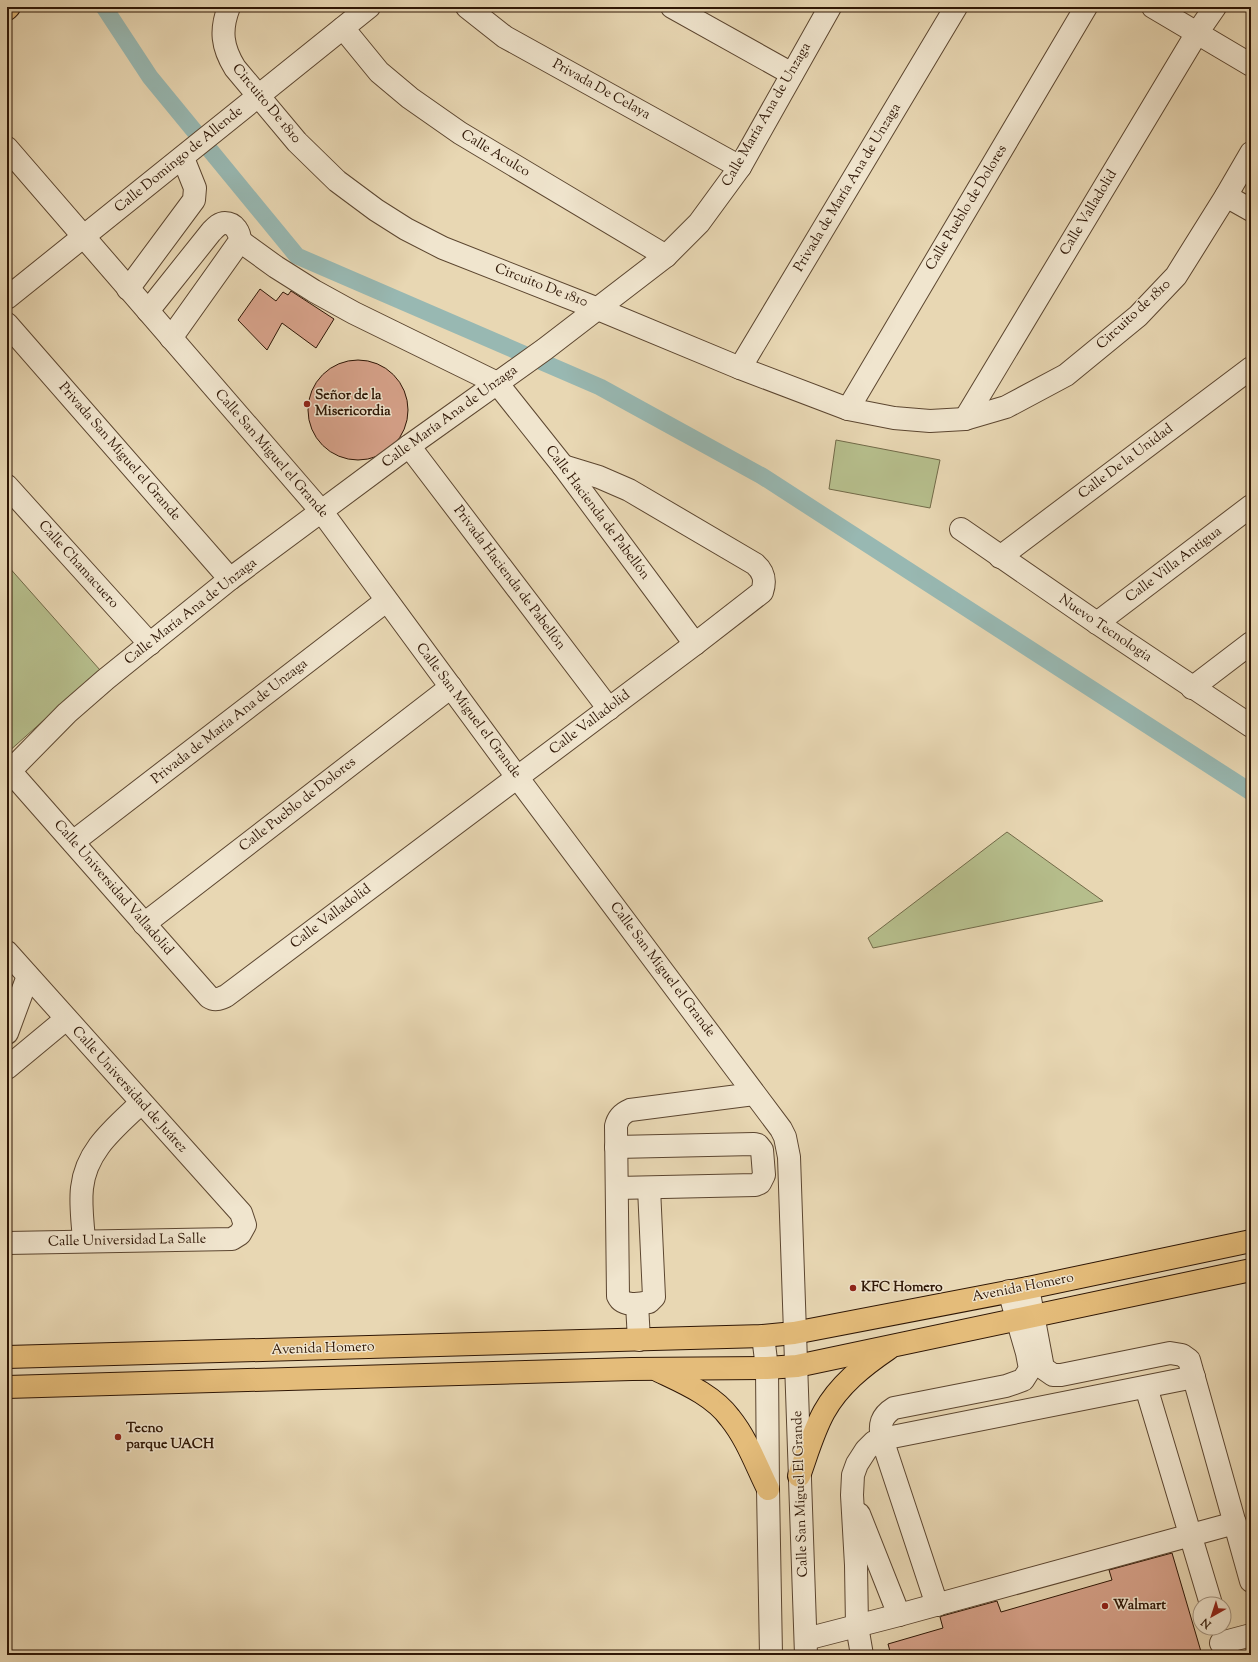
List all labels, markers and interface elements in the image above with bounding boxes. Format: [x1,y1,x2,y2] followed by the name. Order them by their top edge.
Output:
[717,39,817,191] street label: Calle María Ana de Unzaga
[548,55,654,126] street label: Privada De Celaya
[227,60,305,148] street label: Circuito De 1810
[790,99,907,276] street label: Privada de María Ana de Unzaga
[111,102,247,218] street label: Calle Domingo de Allende
[457,125,534,183] street label: Calle Aculco
[921,141,1013,275] street label: Calle Pueblo de Dolores
[1056,166,1123,260] street label: Calle Valladolid
[492,259,590,313] street label: Circuito De 1810
[1092,275,1176,355] street label: Circuito de 1810
[378,361,522,473] street label: Calle María Ana de Unzaga
[53,378,185,526] street label: Privada San Miguel el Grande
[209,385,333,523] street label: Calle San Miguel el Grande
[315,386,391,422] place label: Señor de la Misericordia
[302,399,312,409] marker: Señor de la Misericordia
[1074,420,1178,504] street label: Calle De la Unidad
[540,442,654,584] street label: Calle Hacienda de Pabellón
[448,502,570,654] street label: Privada Hacienda de Pabellón
[33,517,123,614] street label: Calle Chamacuero
[1122,522,1227,608] street label: Calle Villa Antigua
[120,553,262,670] street label: Calle María Ana de Unzaga
[1054,590,1156,668] street label: Nuevo Tecnologia
[410,639,526,783] street label: Calle San Miguel el Grande
[148,654,313,790] street label: Privada de María Ana de Unzaga
[545,686,635,760] street label: Calle Valladolid
[235,753,361,857] street label: Calle Pueblo de Dolores
[49,816,178,960] street label: Calle Universidad Valladolid
[286,880,376,954] street label: Calle Valladolid
[604,898,720,1042] street label: Calle San Miguel el Grande
[67,1022,191,1158] street label: Calle Universidad de Juárez
[48,1230,206,1252] street label: Calle Universidad La Salle
[970,1268,1076,1308] street label: Avenida Homero
[861,1278,943,1298] place label: KFC Homero
[848,1283,858,1293] marker: KFC Homero
[271,1337,375,1361] street label: Avenida Homero
[788,1410,814,1578] street label: Calle San Miguel El Grande
[126,1419,215,1455] place label: Tecno parque UACH
[113,1432,123,1442] marker: Tecno parque UACH
[1113,1596,1166,1616] place label: Walmart
[1192,1596,1232,1636] north arrow
[1100,1601,1110,1611] marker: Walmart
[1198,1614,1216,1633] text: N

